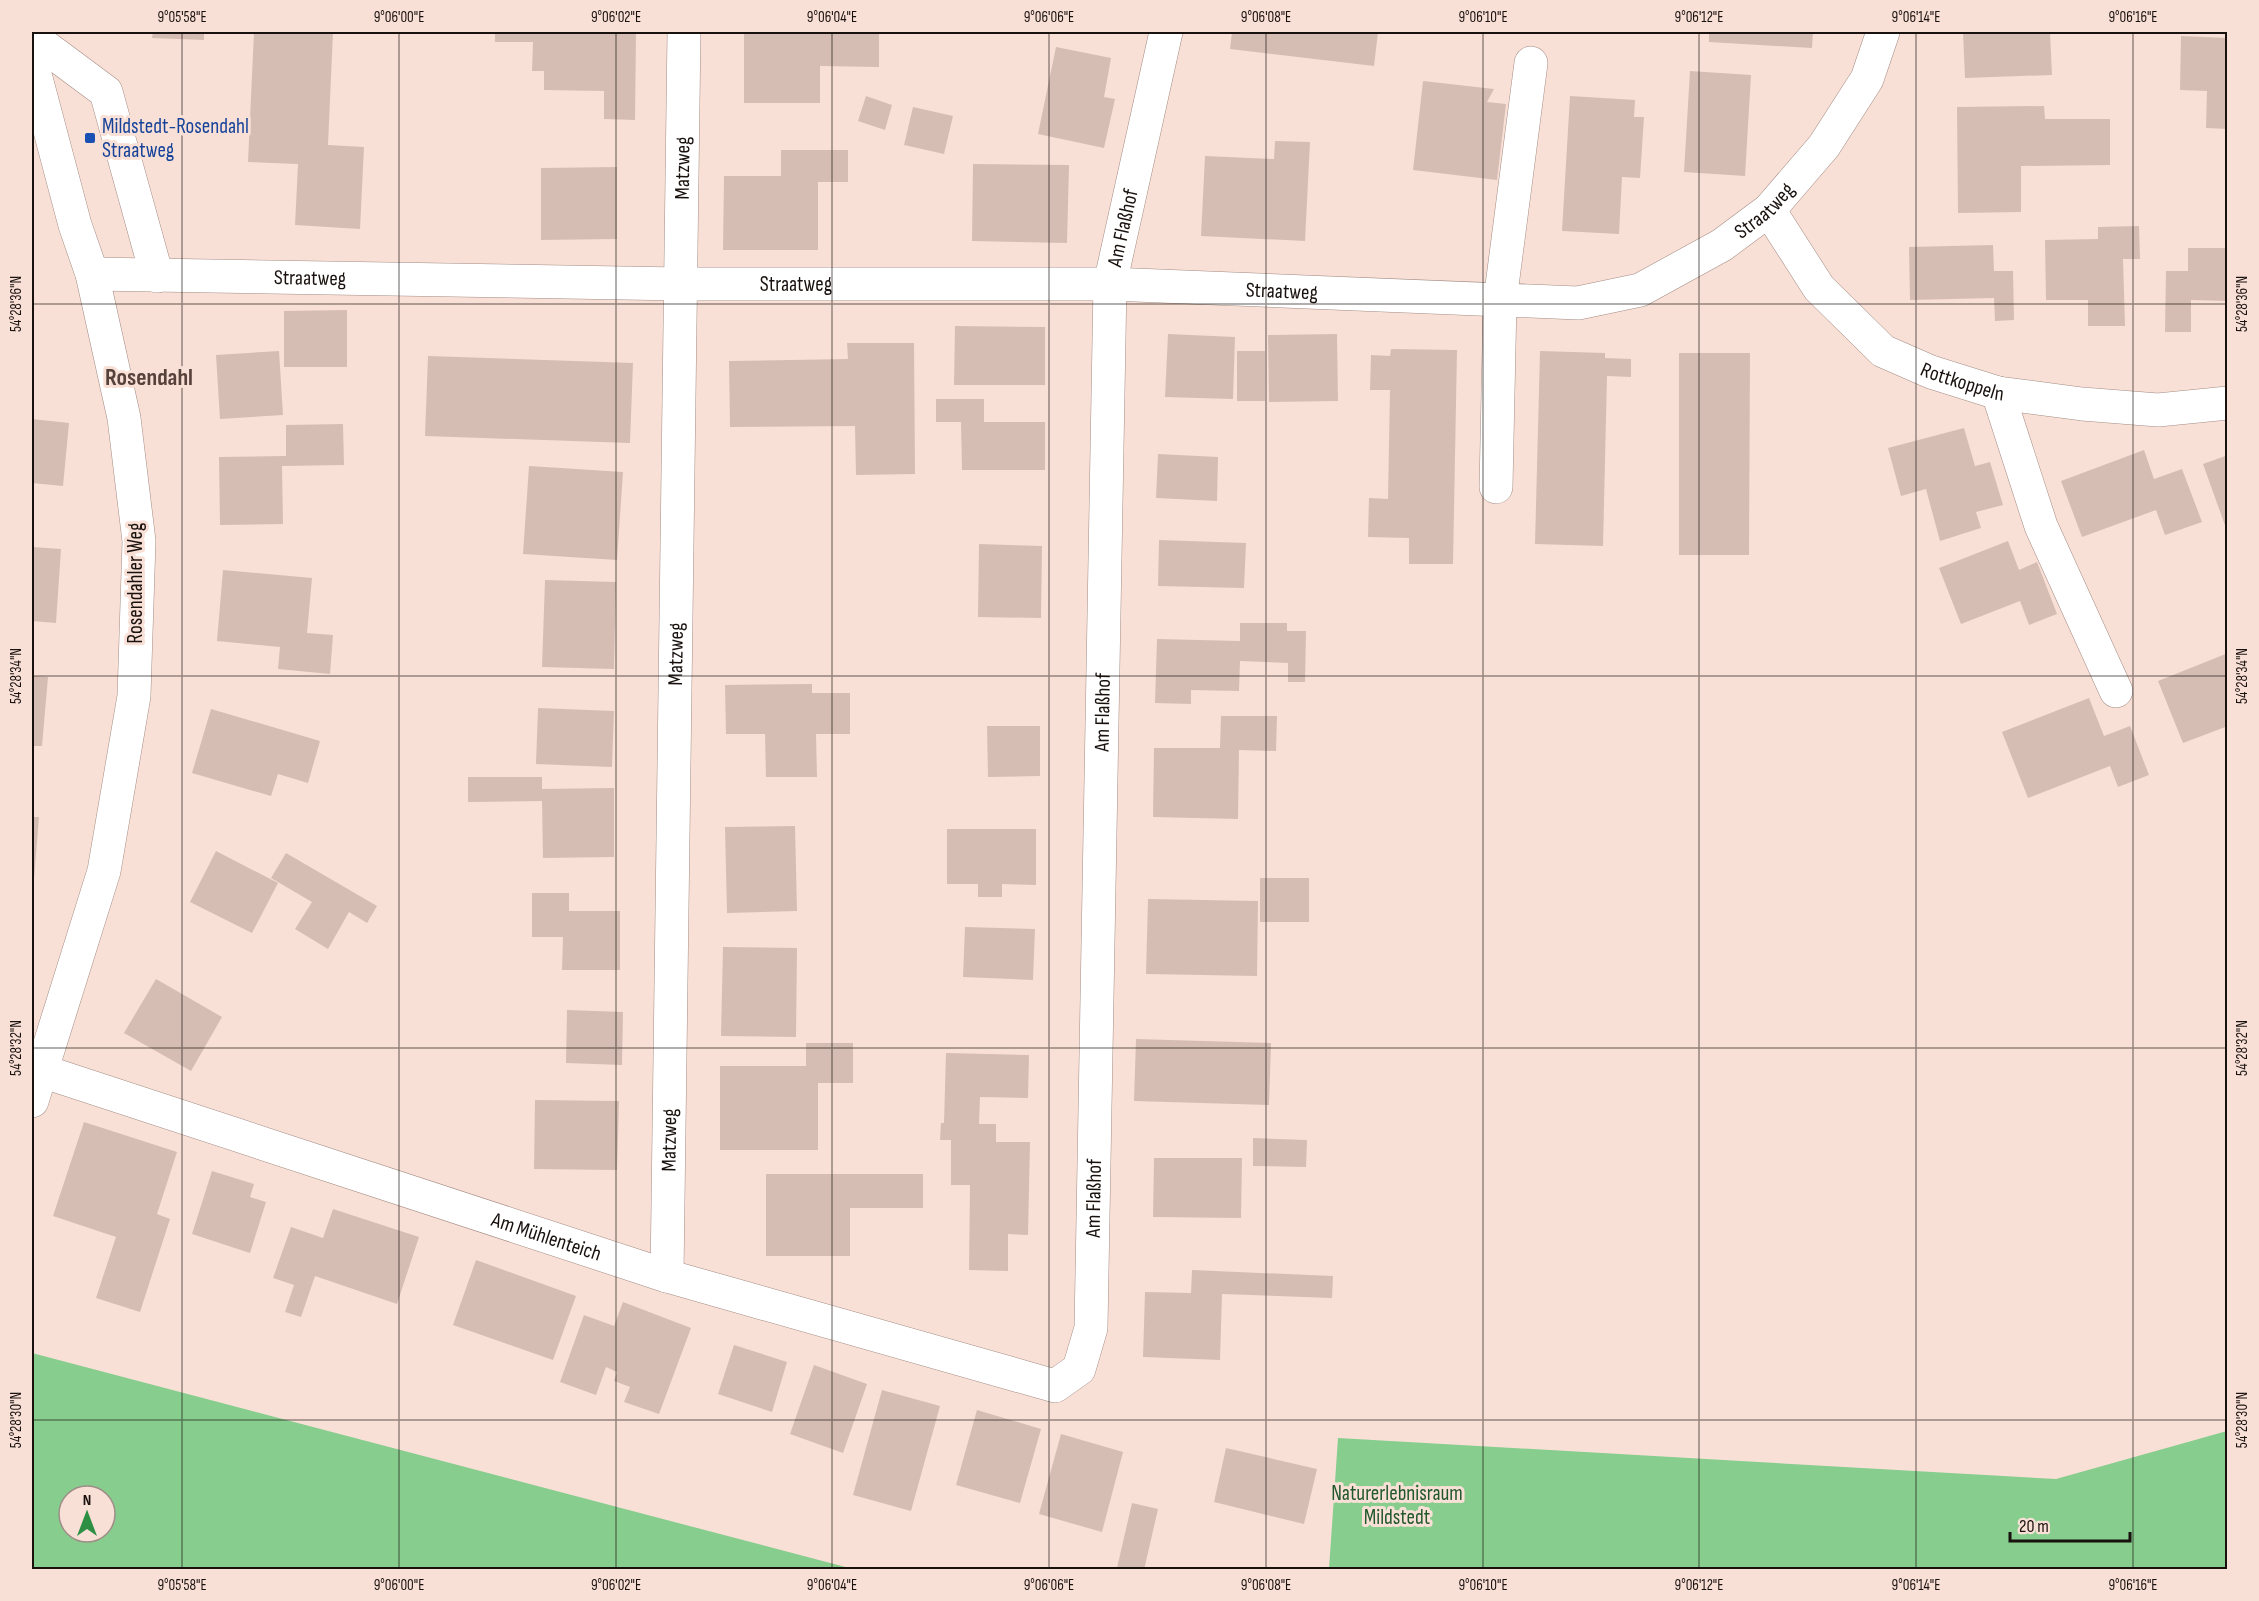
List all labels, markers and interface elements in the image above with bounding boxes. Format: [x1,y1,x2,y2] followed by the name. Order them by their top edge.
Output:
[157,8,207,27] text: 9°05'58"E
[374,8,424,27] text: 9°06'00"E
[591,8,641,27] text: 9°06'02"E
[807,8,857,27] text: 9°06'04"E
[1024,8,1074,27] text: 9°06'06"E
[1241,8,1291,27] text: 9°06'08"E
[1458,8,1508,27] text: 9°06'10"E
[1675,8,1723,27] text: 9°06'12"E
[1892,8,1940,27] text: 9°06'14"E
[2108,8,2158,27] text: 9°06'16"E
[102,114,249,163] place label: Mildstedt-Rosendahl Straatweg
[83,131,97,145] marker: Mildstedt-Rosendahl Straatweg
[670,136,696,200] street label: Matzweg
[1730,178,1800,244] street label: Straatweg
[1102,186,1144,270] street label: Am Flaßhof
[274,265,346,291] street label: Straatweg
[760,272,832,297] street label: Straatweg
[7,276,26,332] text: 54°28'36"N
[2233,276,2252,332] text: 54°28'36"N
[1245,278,1318,305] street label: Straatweg
[1917,357,2006,407] street label: Rottkoppeln
[105,363,193,392] district label: Rosendahl
[123,523,148,643] street label: Rosendahler Weg
[663,622,689,686] street label: Matzweg
[7,648,26,704] text: 54°28'34"N
[2233,648,2252,704] text: 54°28'34"N
[1089,672,1116,753] street label: Am Flaßhof
[7,1020,26,1076] text: 54°28'32"N
[2233,1020,2252,1076] text: 54°28'32"N
[656,1108,682,1172] street label: Matzweg
[1081,1158,1107,1239] street label: Am Flaßhof
[487,1207,604,1267] street label: Am Mühlenteich
[7,1392,26,1448] text: 54°28'30"N
[2233,1392,2252,1448] text: 54°28'30"N
[1331,1481,1463,1530] park label: Naturerlebnisraum Mildstedt
[57,1484,117,1544] north arrow
[83,1491,91,1510] text: N
[2010,1505,2130,1543] scale bar
[2019,1516,2049,1537] text: 20 m
[157,1576,207,1595] text: 9°05'58"E
[374,1576,424,1595] text: 9°06'00"E
[591,1576,641,1595] text: 9°06'02"E
[807,1576,857,1595] text: 9°06'04"E
[1024,1576,1074,1595] text: 9°06'06"E
[1241,1576,1291,1595] text: 9°06'08"E
[1458,1576,1508,1595] text: 9°06'10"E
[1675,1576,1723,1595] text: 9°06'12"E
[1892,1576,1940,1595] text: 9°06'14"E
[2108,1576,2158,1595] text: 9°06'16"E

